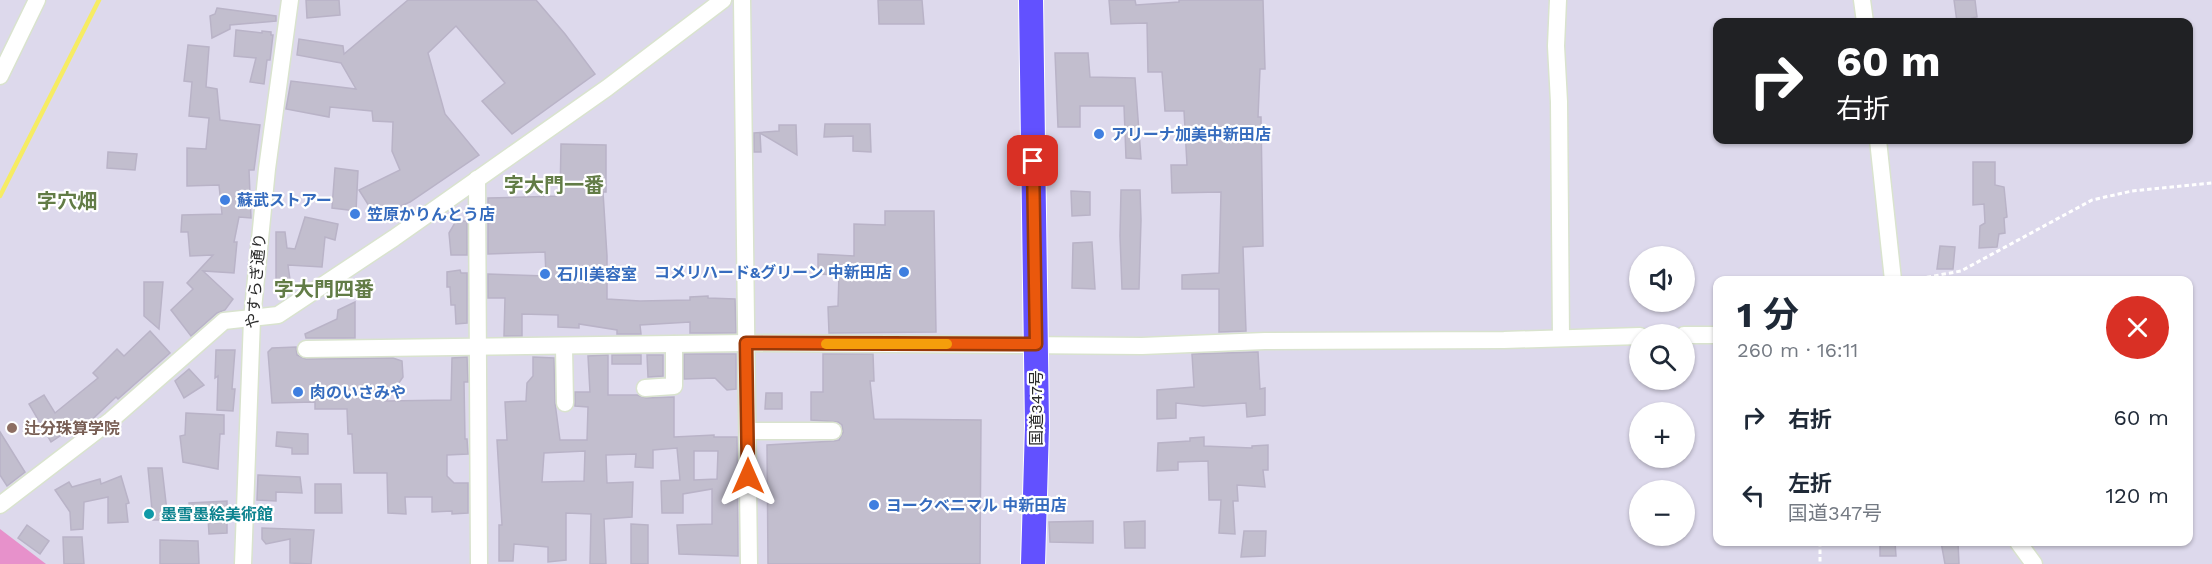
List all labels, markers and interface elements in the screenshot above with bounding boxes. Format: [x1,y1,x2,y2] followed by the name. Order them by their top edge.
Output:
[1836,37,1940,86] text: 60 m
[1737,42,1815,120] icon: right
[1836,93,1890,125] text: 右折
[1111,125,1271,144] place label: アリーナ加美中新田店
[1092,127,1106,141] marker: アリーナ加美中新田店
[1007,135,1058,186] pin
[1016,144,1049,177] icon: arrive
[504,173,604,197] district label: 字大門一番
[37,189,97,213] district label: 字穴畑
[237,191,332,210] place label: 蘇武ストアー
[218,193,232,207] marker: 蘇武ストアー
[367,205,495,224] place label: 笠原かりんとう店
[348,207,362,221] marker: 笠原かりんとう店
[242,232,270,330] street label: やすらぎ通り
[1629,246,1695,546] map controls
[1629,246,1695,312] button: sound
[654,263,892,282] place label: コメリハード&グリーン 中新田店
[557,265,637,284] place label: 石川美容室
[897,265,911,279] marker: コメリハード&グリーン 中新田店
[538,267,552,281] marker: 石川美容室
[274,277,374,301] district label: 字大門四番
[1737,294,1799,336] text: 1 分
[2106,296,2169,359] button: close
[1629,324,1695,390] button: search
[1737,338,1858,362] text: 260 m · 16:11
[1027,370,1046,446] street label: 国道347号
[310,383,406,402] place label: 肉のいさみや
[291,385,305,399] marker: 肉のいさみや
[1737,401,1770,434] icon: right
[1629,402,1695,468] button: +
[2113,405,2169,430] text: 60 m
[1788,407,1832,432] text: 右折
[24,419,120,438] place label: 辻分珠算学院
[5,421,19,435] marker: 辻分珠算学院
[716,444,780,508] position arrow
[1788,471,1832,496] text: 左折
[1737,479,1770,512] icon: left
[1629,480,1695,546] button: −
[2105,483,2169,508] text: 120 m
[886,496,1067,515] place label: ヨークベニマル 中新田店
[867,498,881,512] marker: ヨークベニマル 中新田店
[1788,501,1882,525] text: 国道347号
[161,505,273,524] place label: 墨雪墨絵美術館
[142,507,156,521] marker: 墨雪墨絵美術館

